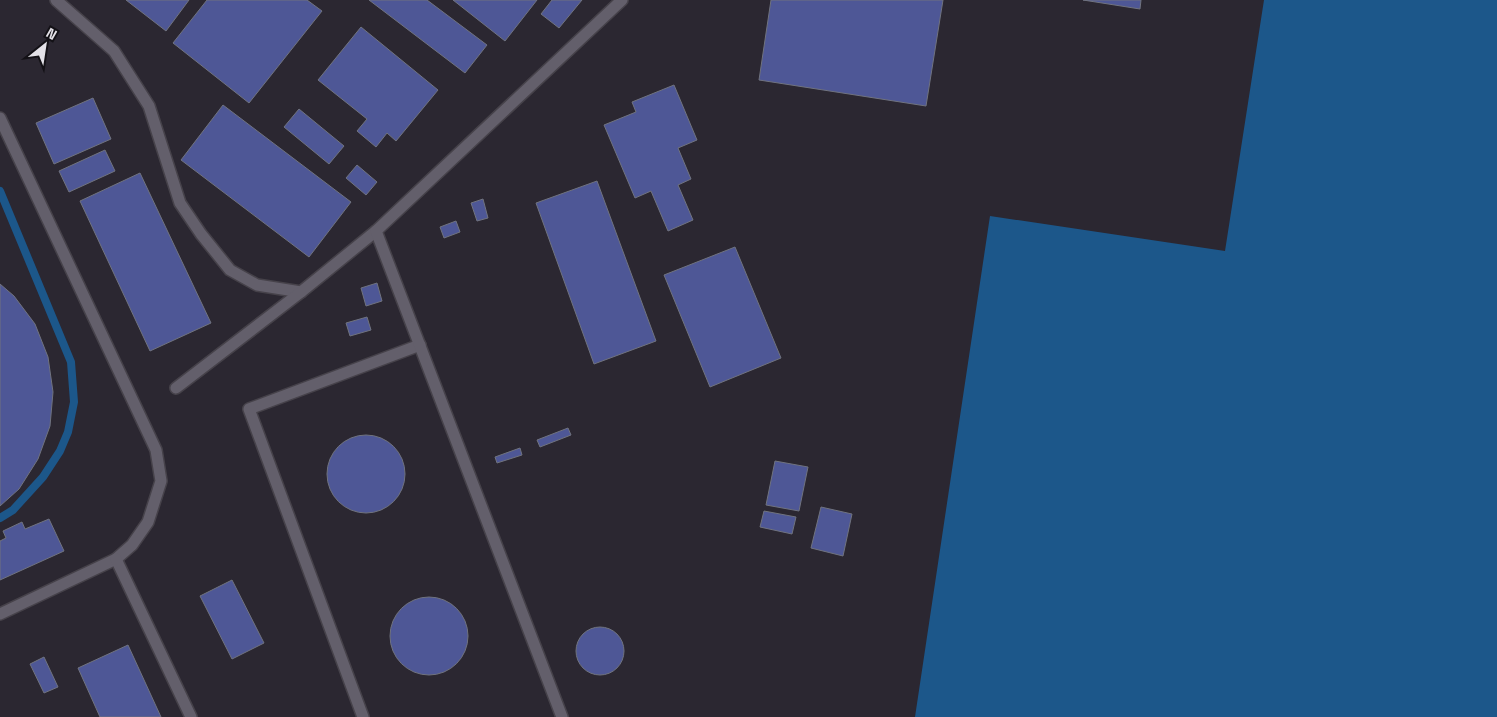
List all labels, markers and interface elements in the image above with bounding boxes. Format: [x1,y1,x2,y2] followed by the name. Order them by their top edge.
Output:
[20,20,70,70] north arrow
[43,24,60,44] text: N

